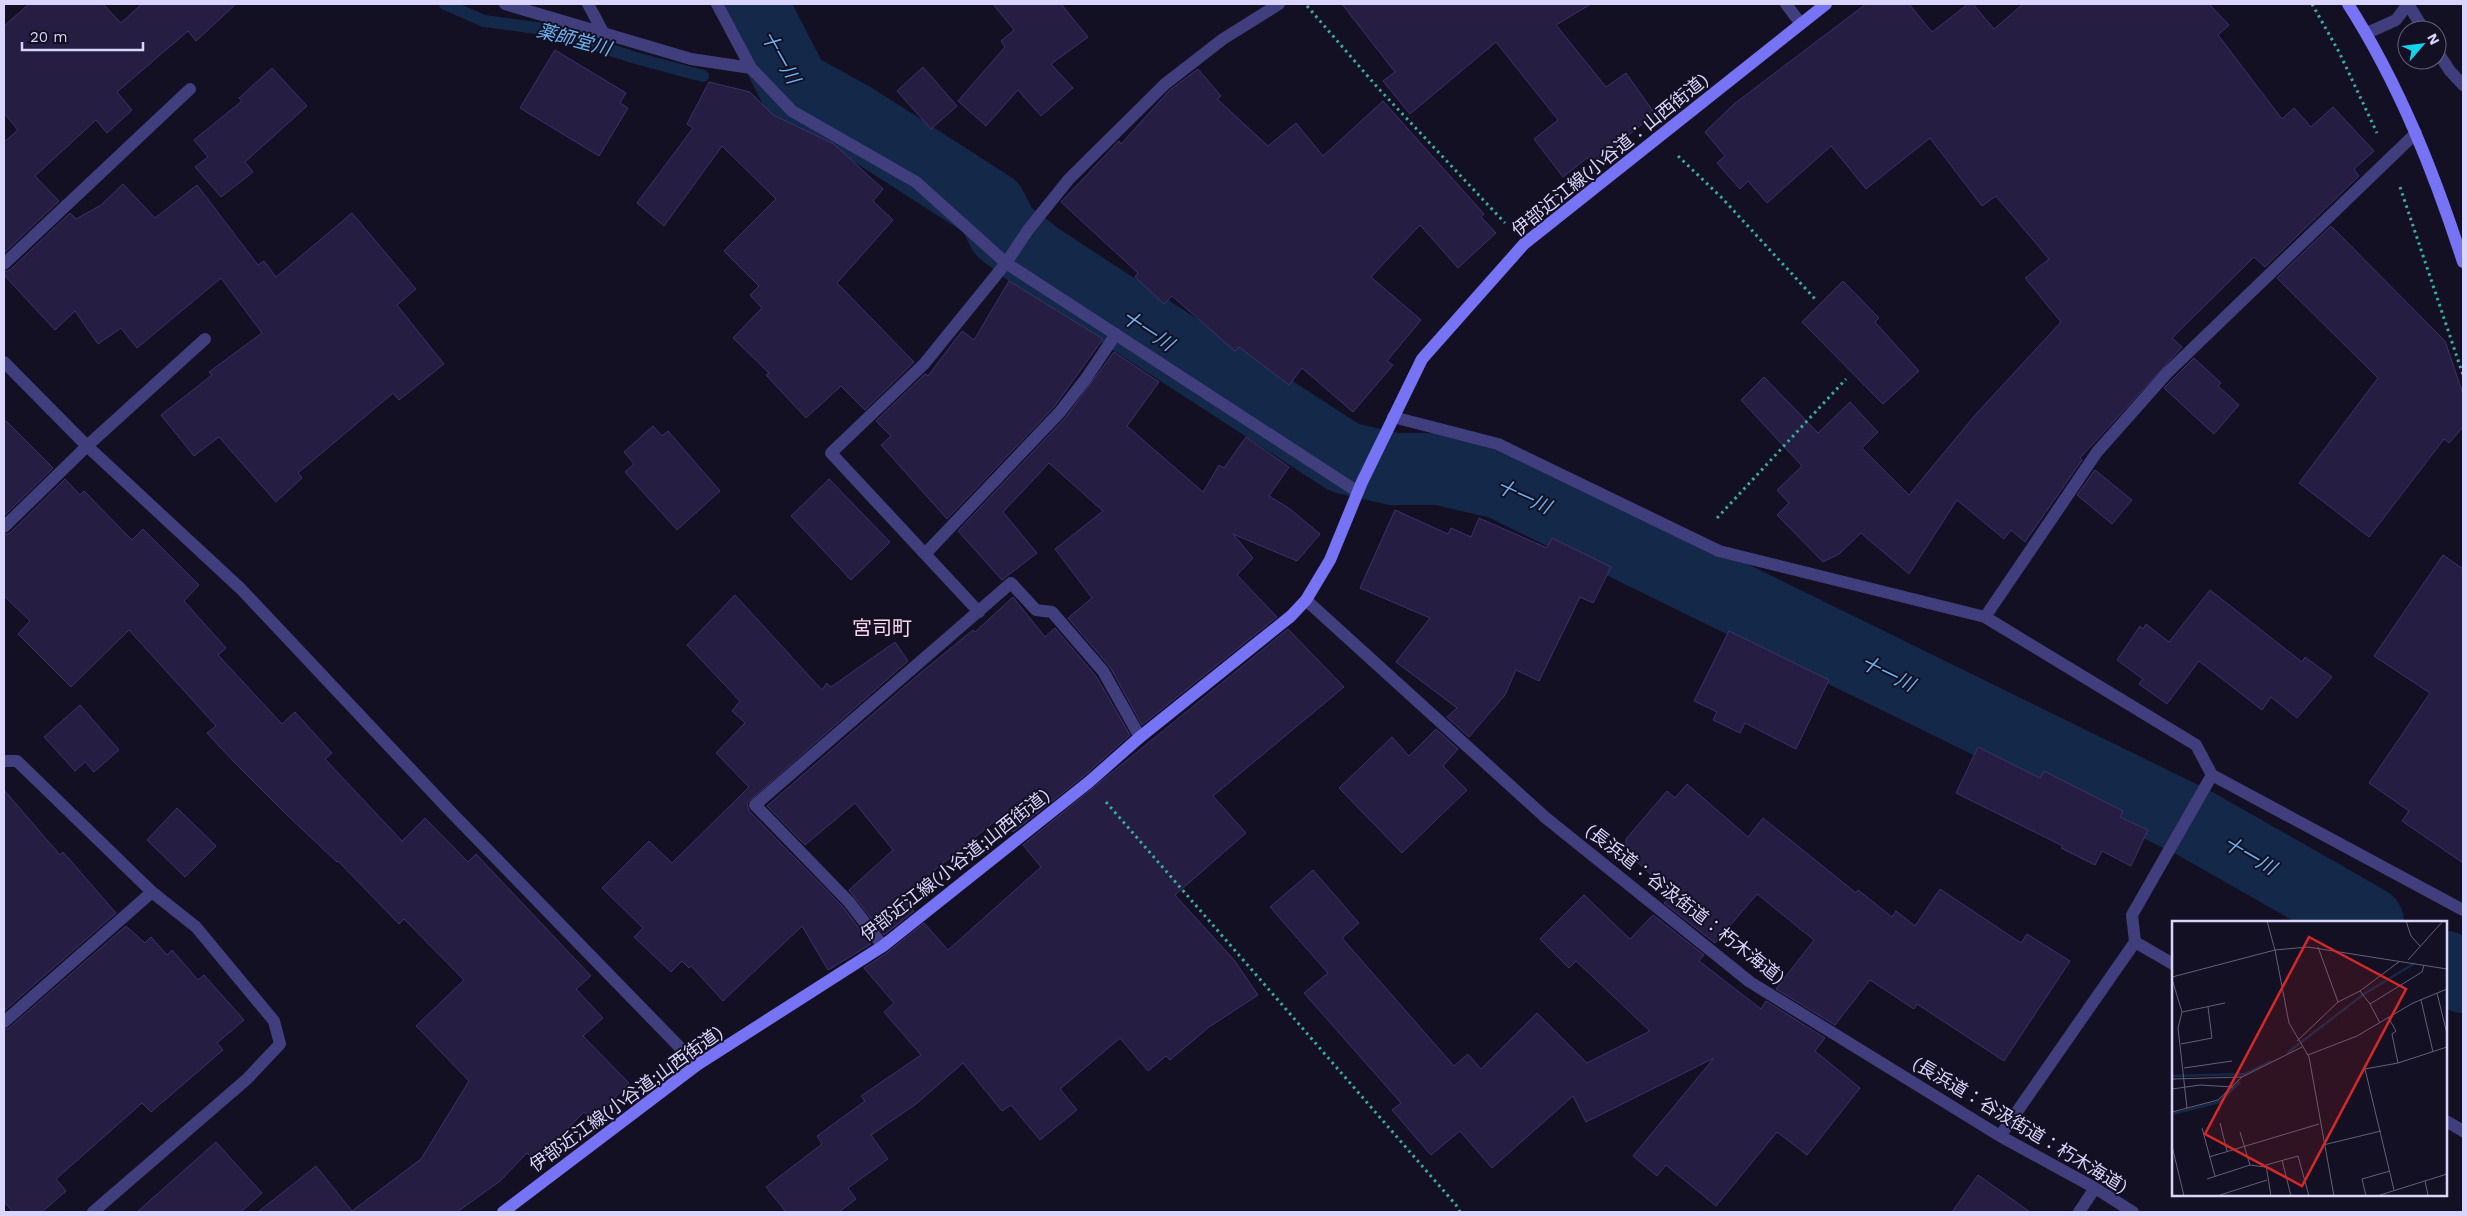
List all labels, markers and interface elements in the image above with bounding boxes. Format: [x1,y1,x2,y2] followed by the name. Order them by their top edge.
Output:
[534,19,615,61] water label: 薬師堂川
[22,20,144,52] scale bar
[2397,20,2447,70] north arrow
[756,27,806,89] water label: 十一川
[30,28,68,46] text: 20 m
[2424,31,2443,47] text: N
[1507,69,1712,240] street label: 伊部近江線(小谷道：山西街道)
[1118,305,1180,357] water label: 十一川
[1493,474,1556,519] water label: 十一川
[852,616,912,640] district label: 宮司町
[1857,651,1920,697] water label: 十一川
[856,784,1053,945] street label: 伊部近江線(小谷道;山西街道)
[1582,819,1789,988] street label: (長浜道：谷汲街道：朽木海道)
[2219,831,2282,881] water label: 十一川
[2172,921,2447,1196] inset map
[525,1021,727,1176] street label: 伊部近江線(小谷道;山西街道)
[1909,1052,2131,1197] street label: (長浜道：谷汲街道：朽木海道)

